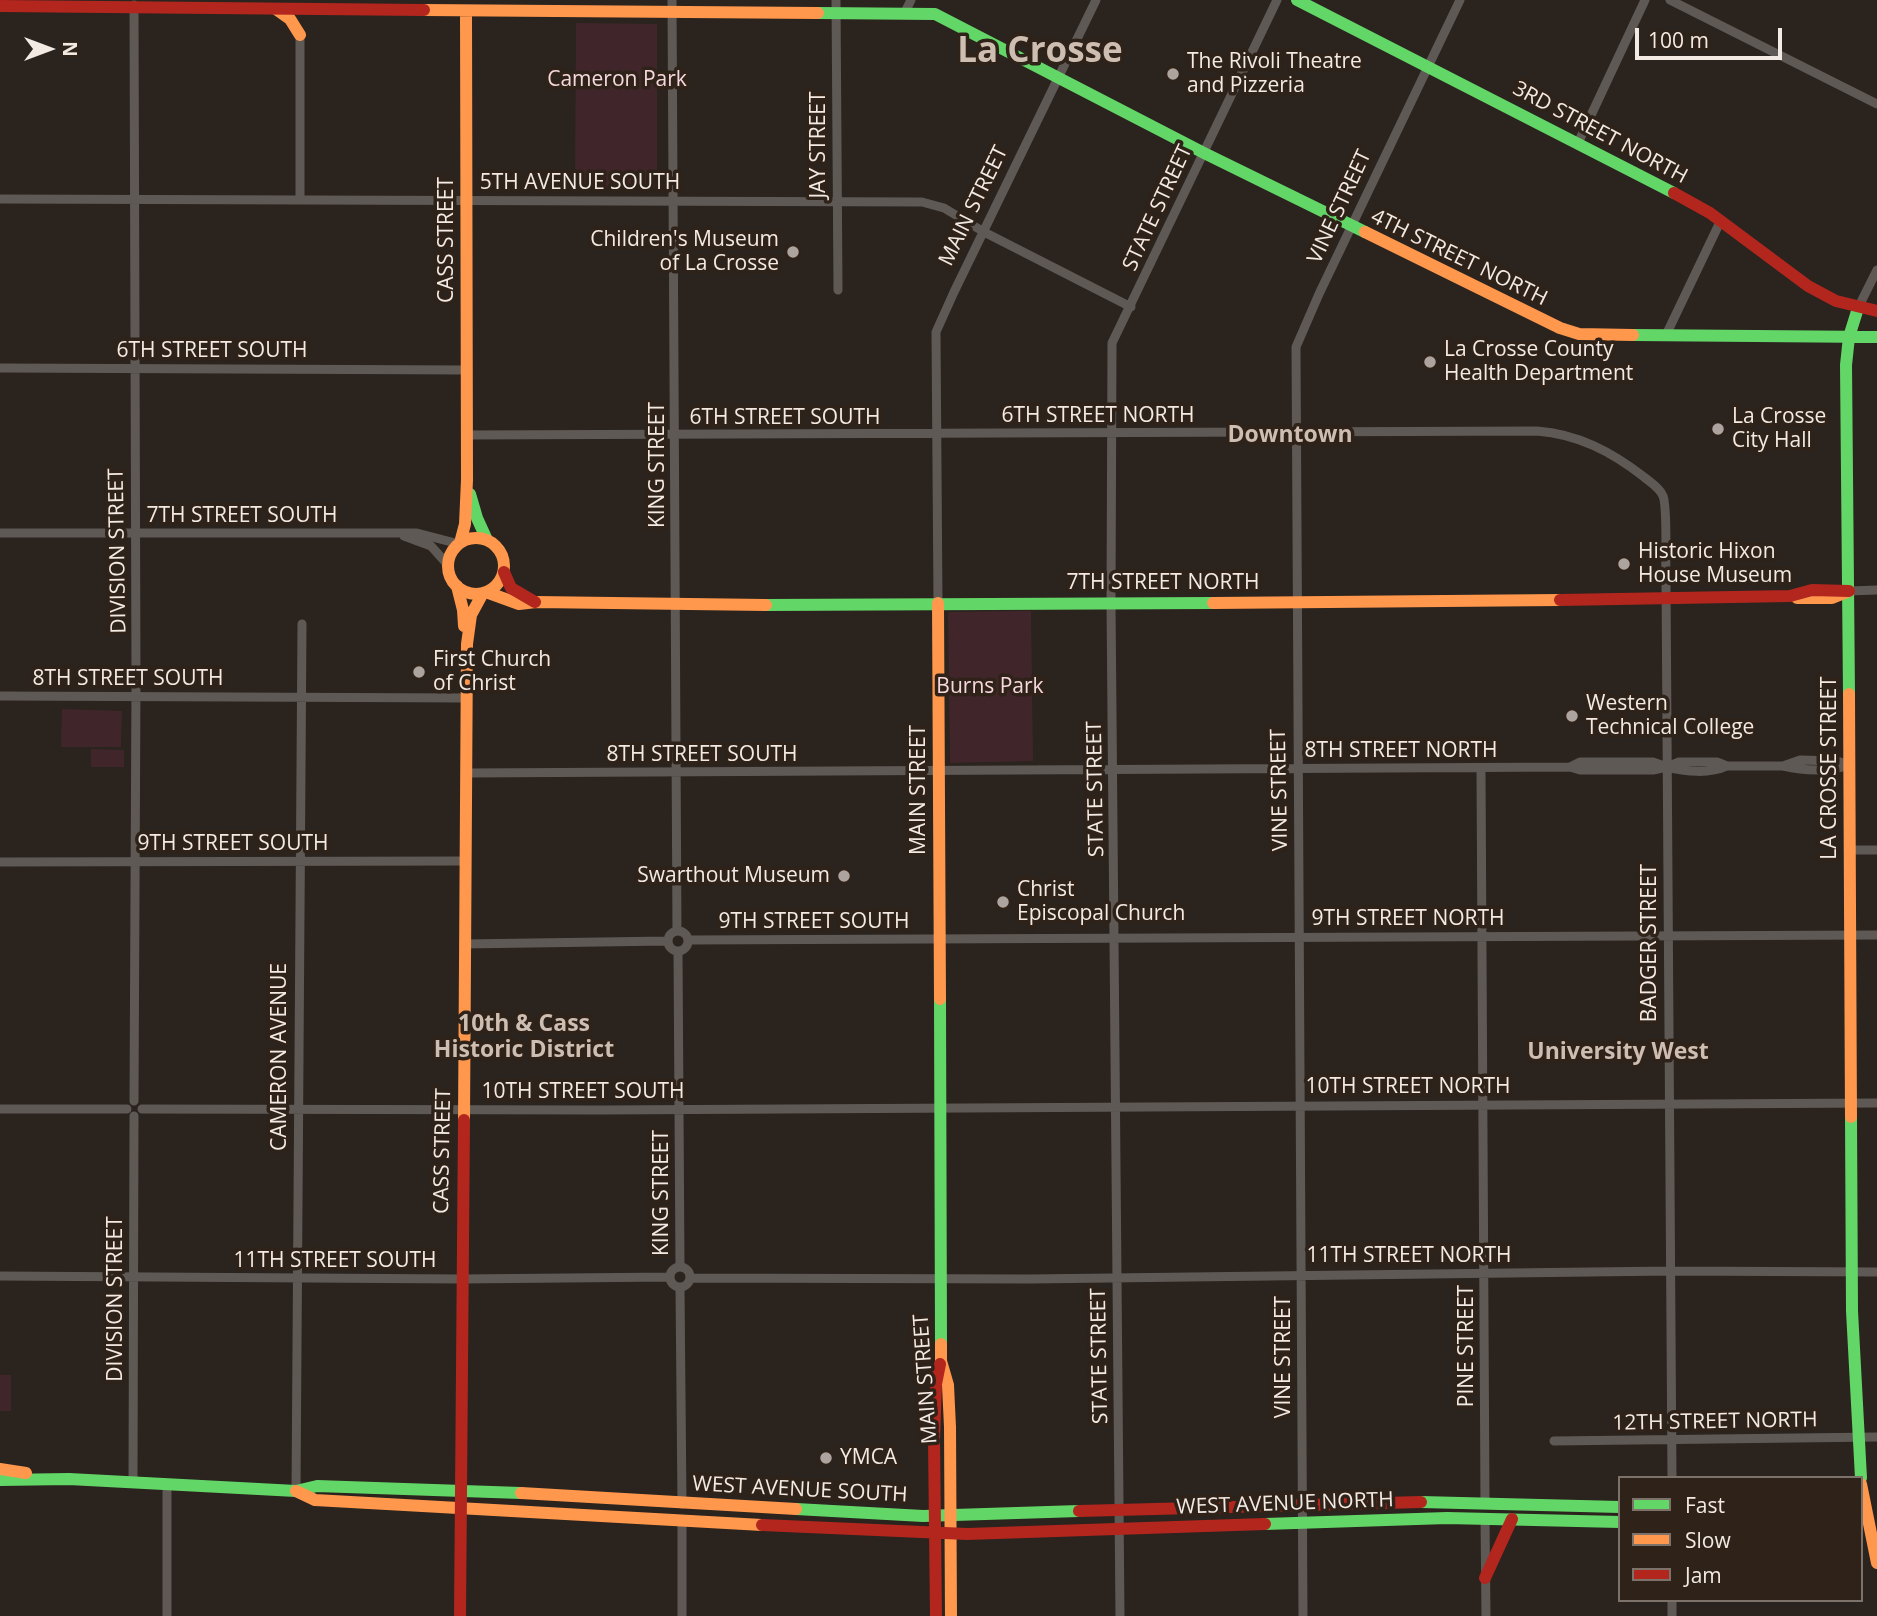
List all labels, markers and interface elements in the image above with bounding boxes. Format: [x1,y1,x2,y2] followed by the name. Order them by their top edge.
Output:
[14,14,84,84] north arrow
[1639,14,1786,58] scale bar
[1648,26,1709,54] text: 100 m
[957,31,1123,73] district label: La Crosse
[57,41,83,57] text: N
[1187,49,1362,99] place label: The Rivoli Theatre and Pizzeria
[1165,66,1181,82] marker: The Rivoli Theatre and Pizzeria
[547,67,687,93] park label: Cameron Park
[1508,76,1692,190] street label: 3RD STREET NORTH
[806,91,832,199] street label: JAY STREET
[1118,141,1198,275] street label: STATE STREET
[934,142,1014,270] street label: MAIN STREET
[1303,146,1377,268] street label: VINE STREET
[480,170,680,196] street label: 5TH AVENUE SOUTH
[434,177,460,303] street label: CASS STREET
[1367,204,1551,312] street label: 4TH STREET NORTH
[590,227,779,277] place label: Children's Museum of La Crosse
[785,244,801,260] marker: Children's Museum of La Crosse
[1444,337,1633,387] place label: La Crosse County Health Department
[116,338,308,364] street label: 6TH STREET SOUTH
[1422,354,1438,370] marker: La Crosse County Health Department
[645,402,671,528] street label: KING STREET
[1001,403,1195,429] street label: 6TH STREET NORTH
[1732,404,1826,454] place label: La Crosse City Hall
[689,405,881,431] street label: 6TH STREET SOUTH
[1227,421,1353,449] district label: Downtown
[1710,421,1726,437] marker: La Crosse City Hall
[104,468,132,634] street label: DIVISION STREET
[146,503,338,529] street label: 7TH STREET SOUTH
[1638,539,1792,589] place label: Historic Hixon House Museum
[1616,556,1632,572] marker: Historic Hixon House Museum
[1066,570,1260,596] street label: 7TH STREET NORTH
[433,647,551,697] place label: First Church of Christ
[411,664,427,680] marker: First Church of Christ
[32,666,224,692] street label: 8TH STREET SOUTH
[936,674,1044,700] park label: Burns Park
[1817,676,1843,860] street label: LA CROSSE STREET
[1586,691,1754,741] place label: Western Technical College
[1564,708,1580,724] marker: Western Technical College
[1082,721,1110,857] street label: STATE STREET
[906,725,932,855] street label: MAIN STREET
[1266,729,1294,851] street label: VINE STREET
[1304,738,1498,764] street label: 8TH STREET NORTH
[606,742,798,768] street label: 8TH STREET SOUTH
[137,831,329,857] street label: 9TH STREET SOUTH
[637,863,830,889] place label: Swarthout Museum
[1637,864,1663,1022] street label: BADGER STREET
[836,868,852,884] marker: Swarthout Museum
[1017,877,1185,927] place label: Christ Episcopal Church
[995,894,1011,910] marker: Christ Episcopal Church
[1311,906,1505,932] street label: 9TH STREET NORTH
[718,909,910,935] street label: 9TH STREET SOUTH
[267,963,293,1151] street label: CAMERON AVENUE
[434,1010,614,1064] district label: 10th & Cass Historic District
[1527,1038,1709,1066] district label: University West
[1305,1074,1511,1100] street label: 10TH STREET NORTH
[481,1079,685,1105] street label: 10TH STREET SOUTH
[429,1088,457,1214] street label: CASS STREET
[649,1130,675,1256] street label: KING STREET
[103,1216,129,1382] street label: DIVISION STREET
[1306,1243,1512,1269] street label: 11TH STREET NORTH
[233,1248,437,1274] street label: 11TH STREET SOUTH
[1454,1285,1480,1407] street label: PINE STREET
[1086,1288,1114,1424] street label: STATE STREET
[1271,1296,1297,1418] street label: VINE STREET
[909,1313,943,1445] street label: MAIN STREET
[1612,1408,1818,1436] street label: 12TH STREET NORTH
[840,1445,897,1471] place label: YMCA
[818,1450,834,1466] marker: YMCA
[692,1472,908,1508] street label: WEST AVENUE SOUTH
[1618,1476,1863,1602] legend
[1176,1488,1394,1520] street label: WEST AVENUE NORTH
[1685,1491,1725,1519] text: Fast
[1685,1526,1731,1554] text: Slow
[1685,1561,1722,1589] text: Jam

